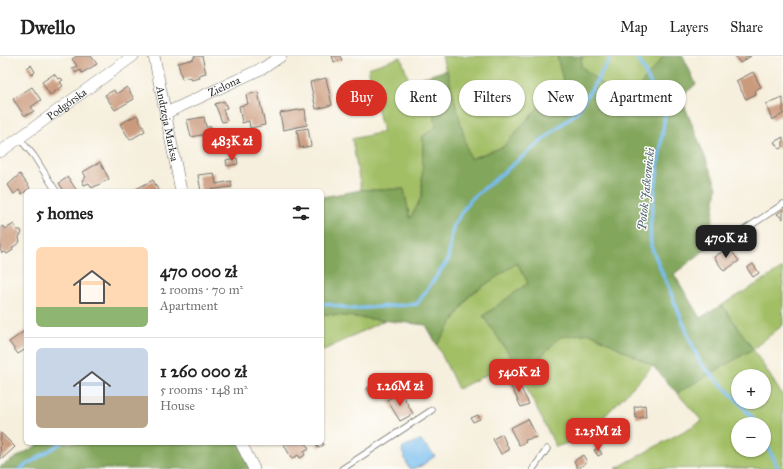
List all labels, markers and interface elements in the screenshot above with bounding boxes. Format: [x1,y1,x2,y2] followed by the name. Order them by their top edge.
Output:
[20,16,75,39] text: Dwello
[620,19,648,36] text: Map
[670,19,708,36] text: Layers
[730,19,763,36] text: Share
[206,73,243,99] street label: Zielona
[336,80,387,116] chip: Buy
[395,80,451,116] chip: Rent
[459,80,525,116] chip: Filters
[533,80,588,116] chip: New
[596,80,686,116] chip: Apartment
[153,84,181,163] street label: Andrzeja Marksa
[44,86,89,123] street label: Podgórska
[195,128,269,162] pin: 483K zł
[212,133,252,149] text: 483K zł
[635,147,657,231] water label: Potok Jaśkowicki
[290,202,312,224] icon: filters
[36,203,93,224] text: 5 homes
[689,225,763,259] pin: 470K zł
[705,230,747,246] text: 470K zł
[160,261,237,282] text: 470 000 zł
[68,263,116,311] icon: home
[160,282,243,298] text: 2 rooms · 70 m²
[160,298,218,314] text: Apartment
[482,359,556,393] pin: 540K zł
[160,361,247,382] text: 1 260 000 zł
[68,364,116,412] icon: home
[498,364,540,380] text: 540K zł
[731,369,771,457] map controls
[731,369,771,409] button: +
[359,373,441,407] pin: 1.26M zł
[377,378,423,394] text: 1.26M zł
[160,382,248,398] text: 5 rooms · 148 m²
[160,398,195,414] text: House
[731,417,771,457] button: −
[557,418,639,452] pin: 1.25M zł
[575,423,621,439] text: 1.25M zł

